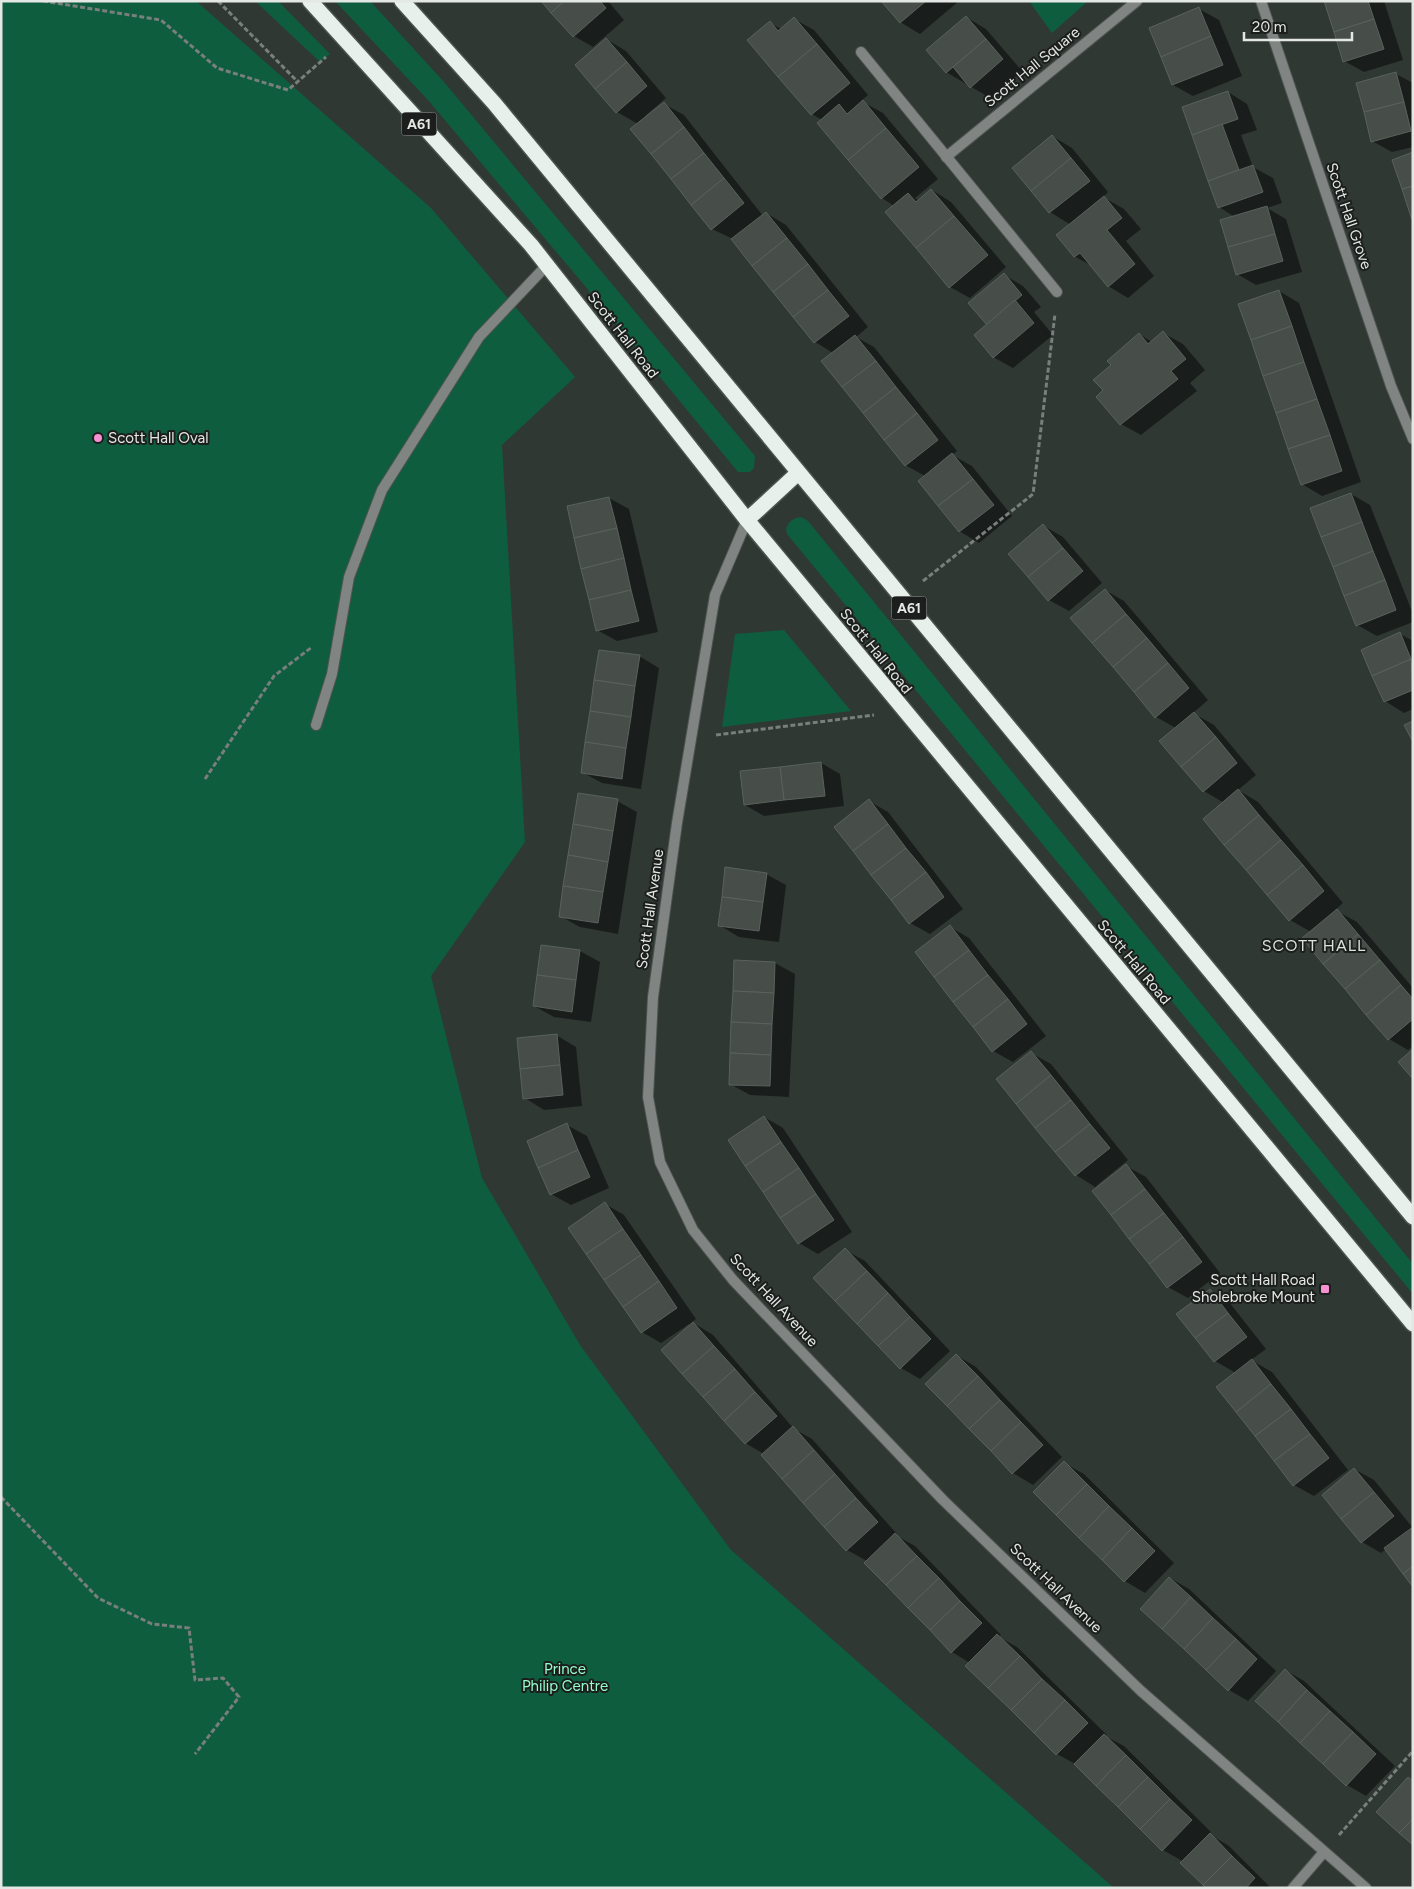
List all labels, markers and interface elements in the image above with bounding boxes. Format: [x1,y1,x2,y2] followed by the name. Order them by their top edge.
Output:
[1244,10,1352,42] scale bar
[1252,18,1286,36] text: 20 m
[981,23,1083,111] street label: Scott Hall Square
[402,112,436,136] road number: A61
[1322,161,1376,271] street label: Scott Hall Grove
[584,288,662,382] street label: Scott Hall Road
[108,429,209,447] place label: Scott Hall Oval
[92,432,104,444] marker: Scott Hall Oval
[892,596,926,620] road number: A61
[836,605,916,697] street label: Scott Hall Road
[633,848,667,970] street label: Scott Hall Avenue
[1093,916,1175,1008] street label: Scott Hall Road
[1262,936,1366,955] district label: SCOTT HALL
[726,1250,822,1350] street label: Scott Hall Avenue
[1192,1271,1315,1306] place label: Scott Hall Road Sholebroke Mount
[1319,1283,1331,1295] marker: Scott Hall Road Sholebroke Mount
[1006,1539,1106,1637] street label: Scott Hall Avenue
[522,1660,608,1695] park label: Prince Philip Centre

